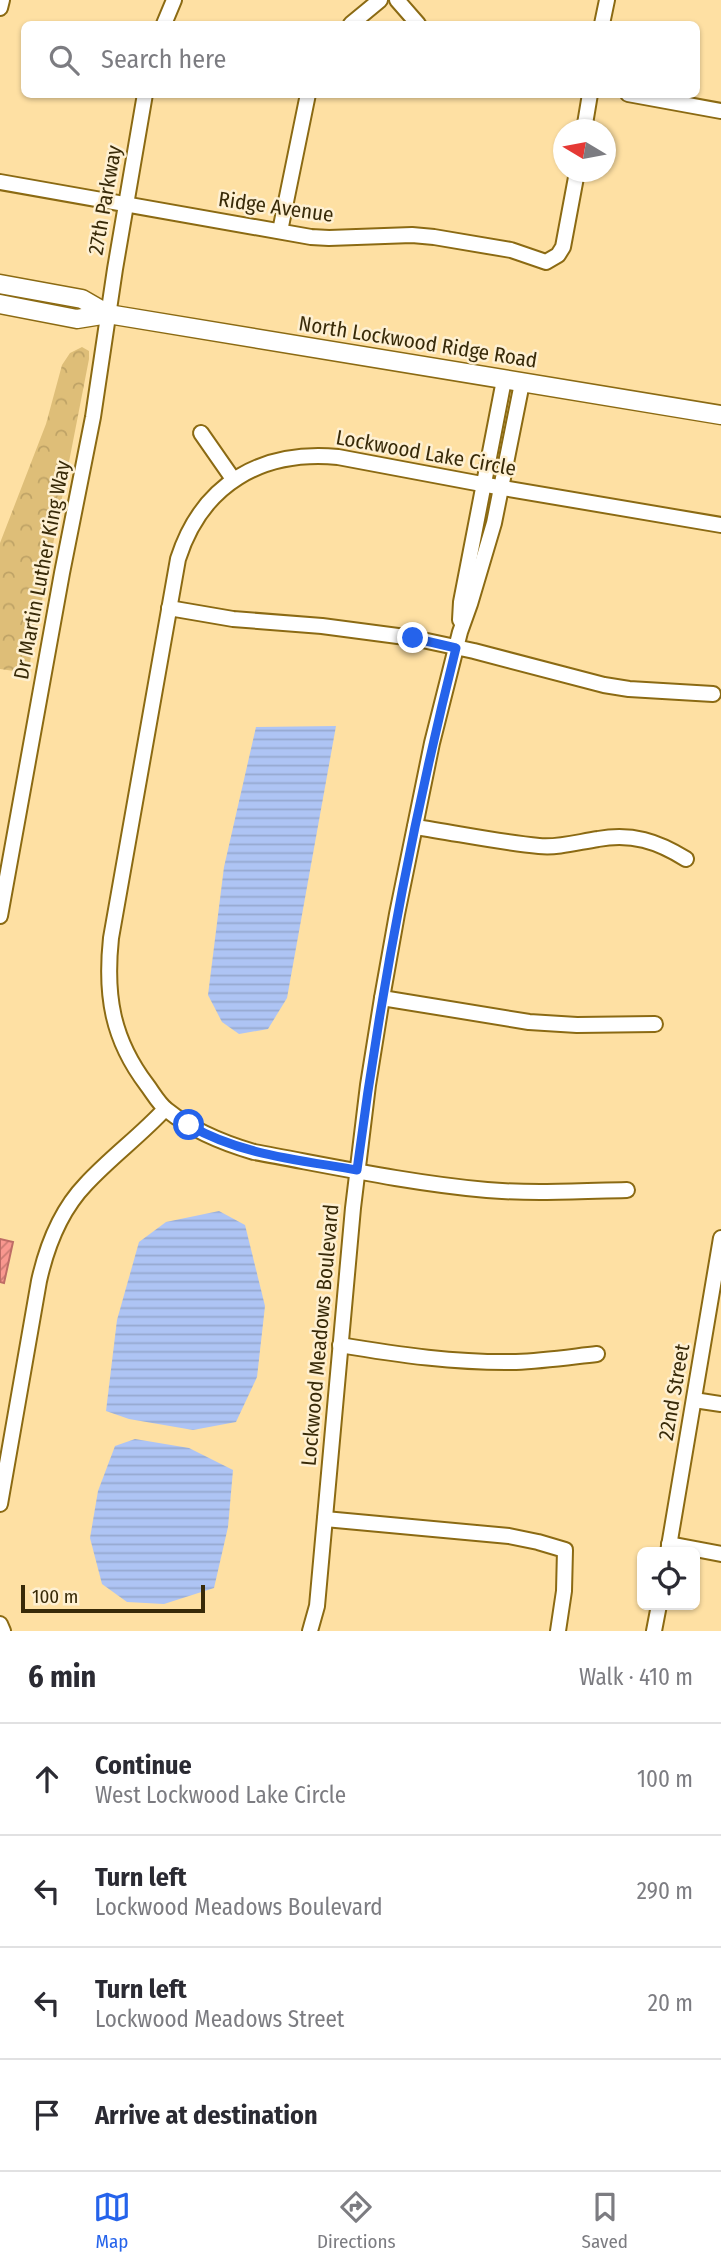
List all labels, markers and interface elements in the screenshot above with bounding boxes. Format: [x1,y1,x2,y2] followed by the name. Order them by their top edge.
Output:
[21,21,700,98] search box
[45,41,83,79] icon: search
[101,44,226,75] text: Search here
[553,119,616,182] north arrow
[83,143,128,257] street label: 27th Parkway
[217,186,335,228] street label: Ridge Avenue
[297,310,539,374] street label: North Lockwood Ridge Road
[334,424,518,482] street label: Lockwood Lake Circle
[8,458,76,682] street label: Dr Martin Luther King Way
[397,622,428,653] route end
[173,1109,204,1140] route start
[296,1203,344,1467] street label: Lockwood Meadows Boulevard
[653,1342,695,1442] street label: 22nd Street
[637,1547,700,1610] map controls
[637,1547,700,1610] button: locate
[21,1582,205,1614] scale bar
[32,1585,78,1608] text: 100 m
[28,1659,96,1695] text: 6 min
[579,1663,693,1691] text: Walk · 410 m
[95,1750,192,1781] text: Continue
[28,1760,66,1798] icon: ahead
[637,1765,693,1793] text: 100 m
[95,1781,346,1809] text: West Lockwood Lake Circle
[95,1862,187,1893] text: Turn left
[28,1872,66,1910] icon: left
[637,1877,693,1905] text: 290 m
[95,1893,383,1921] text: Lockwood Meadows Boulevard
[95,1974,187,2005] text: Turn left
[28,1984,66,2022] icon: left
[648,1989,693,2017] text: 20 m
[95,2005,344,2033] text: Lockwood Meadows Street
[28,2096,66,2134] icon: arrive
[95,2100,318,2131] text: Arrive at destination
[93,2188,131,2253] tab: Map
[317,2188,396,2253] tab: Directions
[582,2188,628,2253] tab: Saved

